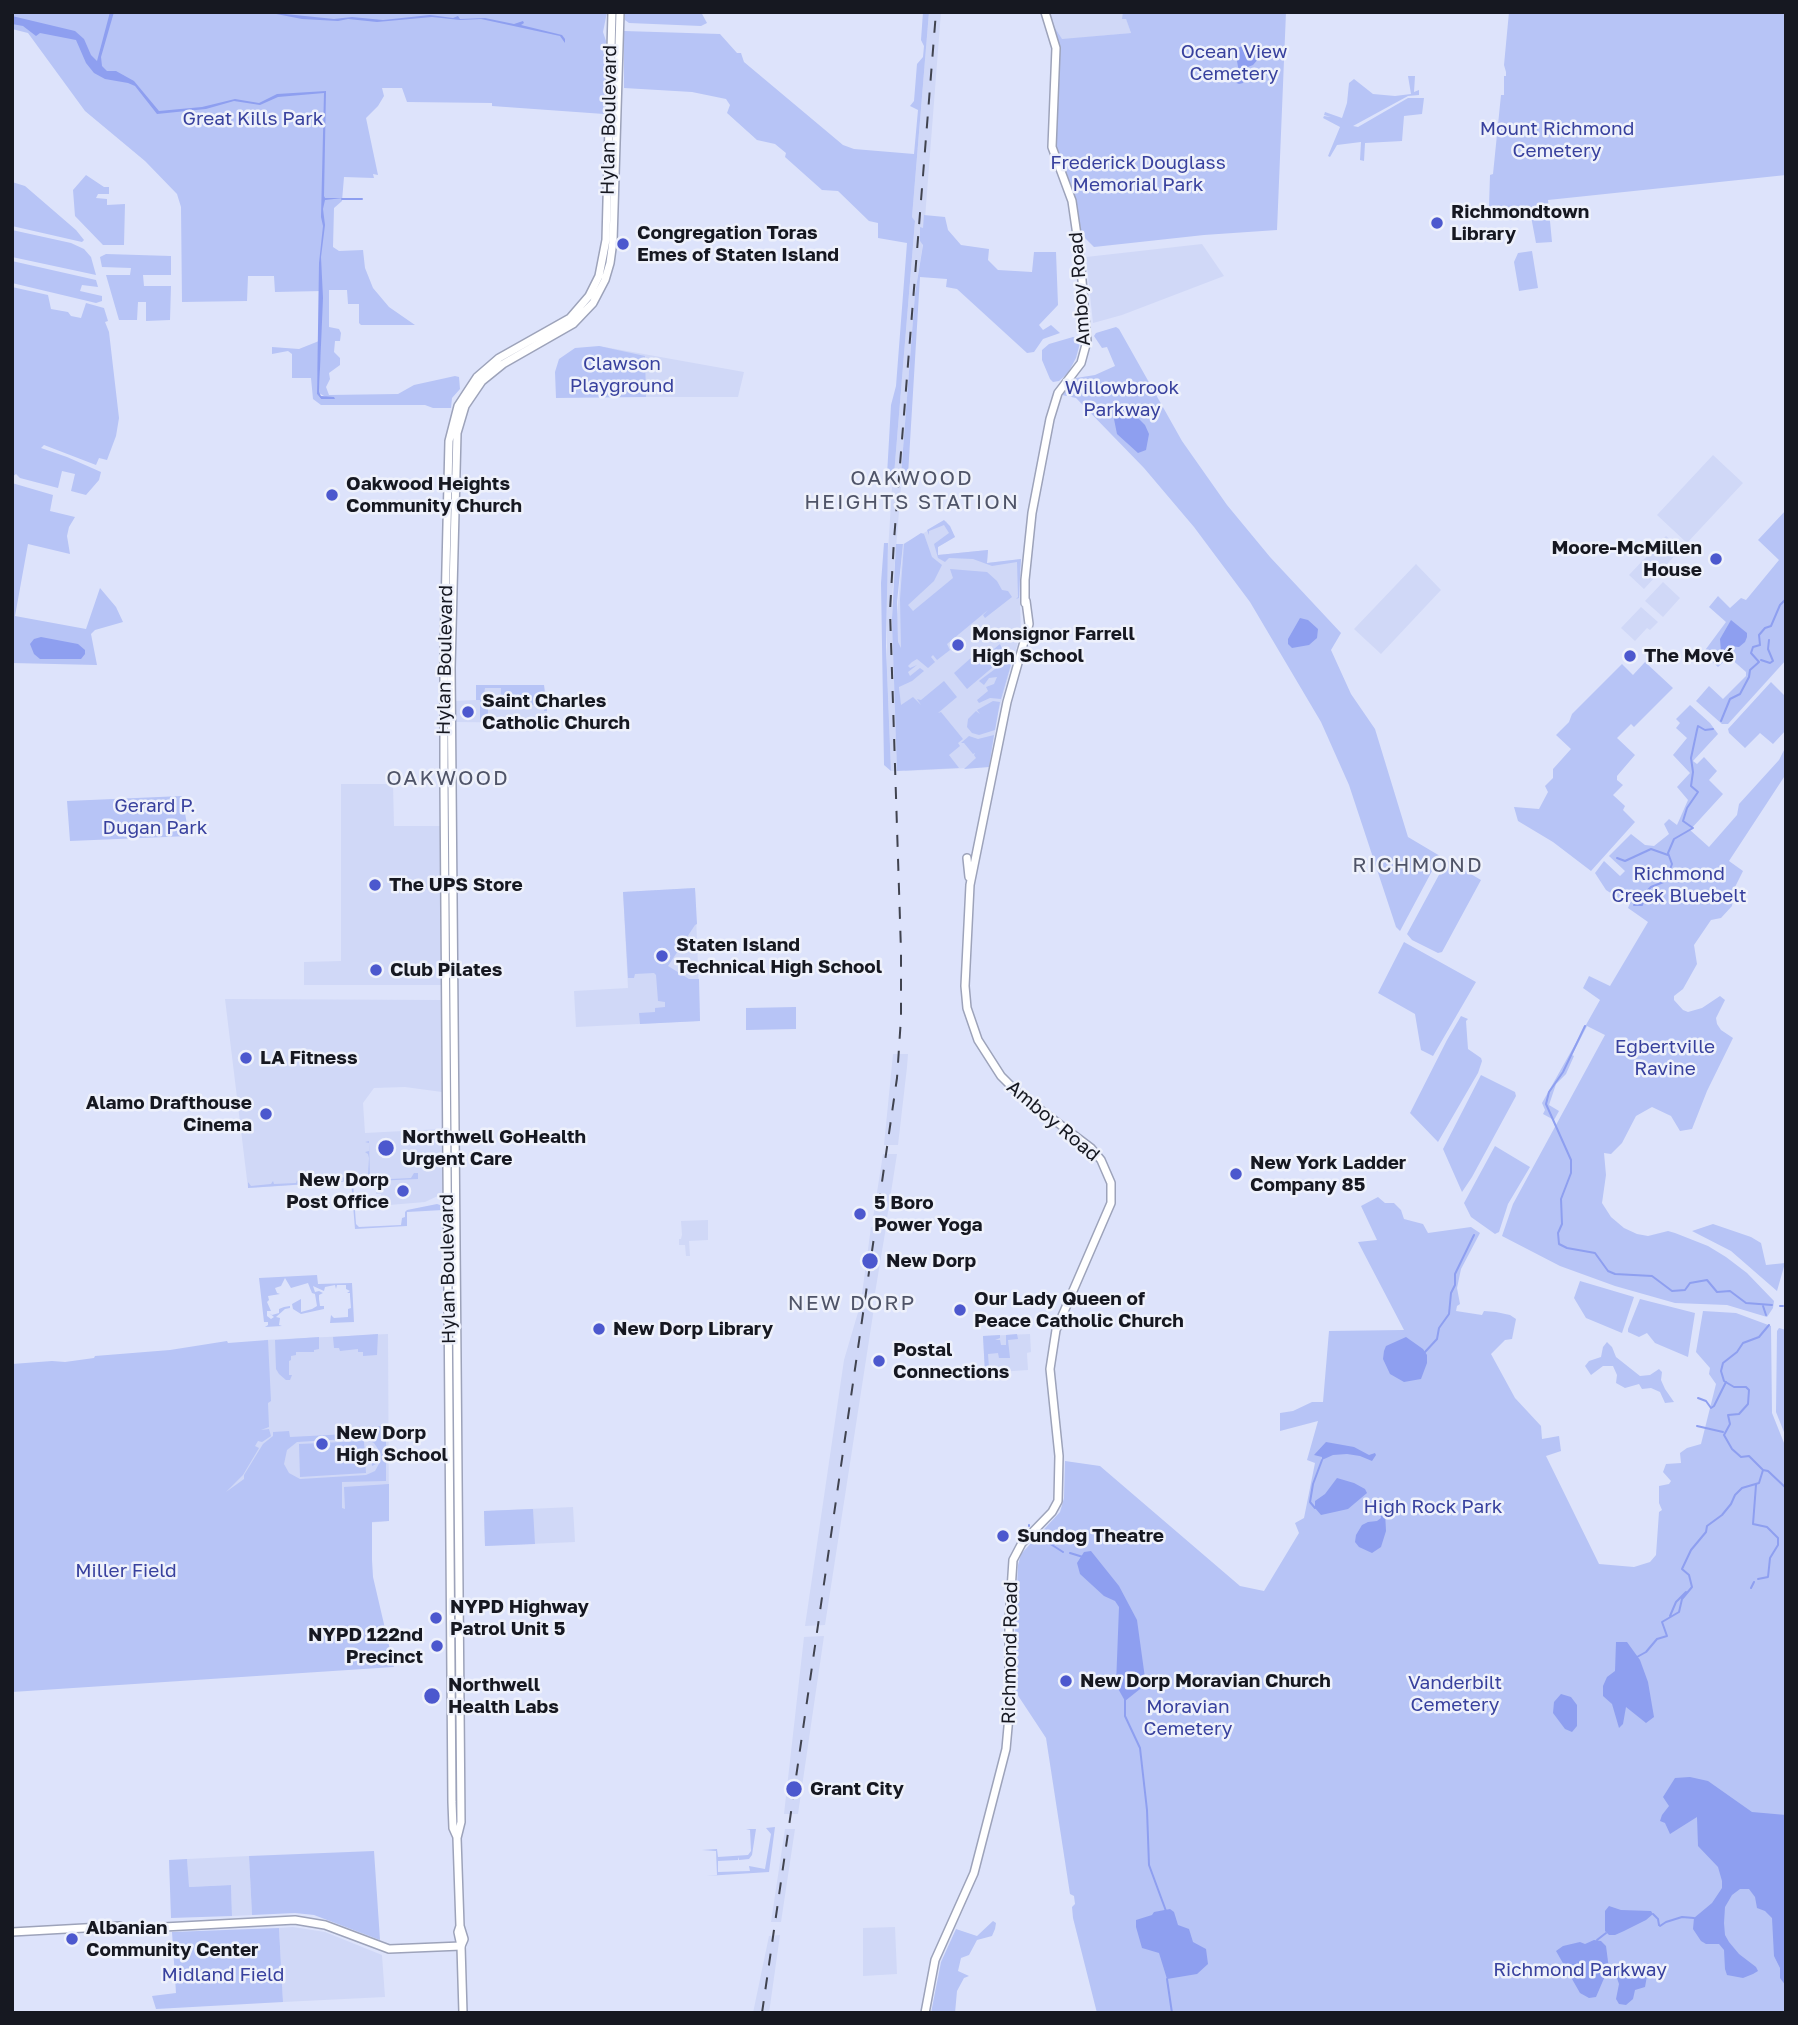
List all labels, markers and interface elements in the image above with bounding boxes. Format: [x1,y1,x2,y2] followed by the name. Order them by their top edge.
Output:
[1181,41,1287,85] park label: Ocean View Cemetery
[596,45,622,195] street label: Hylan Boulevard
[183,108,323,130] park label: Great Kills Park
[1480,118,1634,162] park label: Mount Richmond Cemetery
[1050,152,1226,196] park label: Frederick Douglass Memorial Park
[1451,201,1589,245] place label: Richmondtown Library
[1429,215,1445,231] marker: Richmondtown Library
[637,222,839,266] place label: Congregation Toras Emes of Staten Island
[1065,231,1095,347] street label: Amboy Road
[615,236,631,252] marker: Congregation Toras Emes of Staten Island
[570,353,674,397] park label: Clawson Playground
[1065,377,1179,421] park label: Willowbrook Parkway
[806,465,1018,515] district label: OAKWOOD HEIGHTS STATION
[346,473,522,517] place label: Oakwood Heights Community Church
[324,487,340,503] marker: Oakwood Heights Community Church
[1551,537,1702,581] place label: Moore-McMillen House
[1708,551,1724,567] marker: Moore-McMillen House
[432,585,458,735] street label: Hylan Boulevard
[972,623,1135,667] place label: Monsignor Farrell High School
[950,637,966,653] marker: Monsignor Farrell High School
[1644,645,1734,667] place label: The Mové
[1622,648,1638,664] marker: The Mové
[482,690,630,734] place label: Saint Charles Catholic Church
[460,704,476,720] marker: Saint Charles Catholic Church
[387,765,509,791] district label: OAKWOOD
[103,795,207,839] park label: Gerard P. Dugan Park
[1353,852,1483,878] district label: RICHMOND
[1612,863,1746,907] park label: Richmond Creek Bluebelt
[389,874,523,896] place label: The UPS Store
[367,877,383,893] marker: The UPS Store
[676,934,882,978] place label: Staten Island Technical High School
[654,948,670,964] marker: Staten Island Technical High School
[390,959,502,981] place label: Club Pilates
[368,962,384,978] marker: Club Pilates
[1615,1036,1715,1080] park label: Egbertville Ravine
[260,1047,358,1069] place label: LA Fitness
[238,1050,254,1066] marker: LA Fitness
[1002,1076,1104,1166] street label: Amboy Road
[86,1092,252,1136] place label: Alamo Drafthouse Cinema
[258,1106,274,1122] marker: Alamo Drafthouse Cinema
[402,1126,586,1170] place label: Northwell GoHealth Urgent Care
[376,1138,396,1158] marker: Northwell GoHealth Urgent Care
[1250,1152,1406,1196] place label: New York Ladder Company 85
[1228,1166,1244,1182] marker: New York Ladder Company 85
[286,1169,389,1213] place label: New Dorp Post Office
[395,1183,411,1199] marker: New Dorp Post Office
[874,1192,983,1236] place label: 5 Boro Power Yoga
[435,1194,461,1344] street label: Hylan Boulevard
[852,1206,868,1222] marker: 5 Boro Power Yoga
[886,1250,976,1272] place label: New Dorp
[860,1251,880,1271] marker: New Dorp
[974,1288,1184,1332] place label: Our Lady Queen of Peace Catholic Church
[789,1290,915,1316] district label: NEW DORP
[952,1302,968,1318] marker: Our Lady Queen of Peace Catholic Church
[613,1318,773,1340] place label: New Dorp Library
[591,1321,607,1337] marker: New Dorp Library
[893,1339,1009,1383] place label: Postal Connections
[871,1353,887,1369] marker: Postal Connections
[336,1422,448,1466] place label: New Dorp High School
[314,1436,330,1452] marker: New Dorp High School
[1364,1496,1502,1518] park label: High Rock Park
[1017,1525,1164,1547] place label: Sundog Theatre
[995,1528,1011,1544] marker: Sundog Theatre
[75,1560,177,1582] park label: Miller Field
[997,1581,1023,1725] street label: Richmond Road
[450,1596,589,1640] place label: NYPD Highway Patrol Unit 5
[428,1610,444,1626] marker: NYPD Highway Patrol Unit 5
[308,1624,423,1668] place label: NYPD 122nd Precinct
[429,1638,445,1654] marker: NYPD 122nd Precinct
[1080,1670,1331,1692] place label: New Dorp Moravian Church
[1408,1672,1502,1716] park label: Vanderbilt Cemetery
[1058,1673,1074,1689] marker: New Dorp Moravian Church
[448,1674,559,1718] place label: Northwell Health Labs
[422,1686,442,1706] marker: Northwell Health Labs
[1143,1696,1233,1740] park label: Moravian Cemetery
[810,1778,904,1800] place label: Grant City
[784,1779,804,1799] marker: Grant City
[86,1917,258,1961] place label: Albanian Community Center
[64,1931,80,1947] marker: Albanian Community Center
[1493,1959,1667,1981] park label: Richmond Parkway
[161,1964,285,1986] park label: Midland Field

